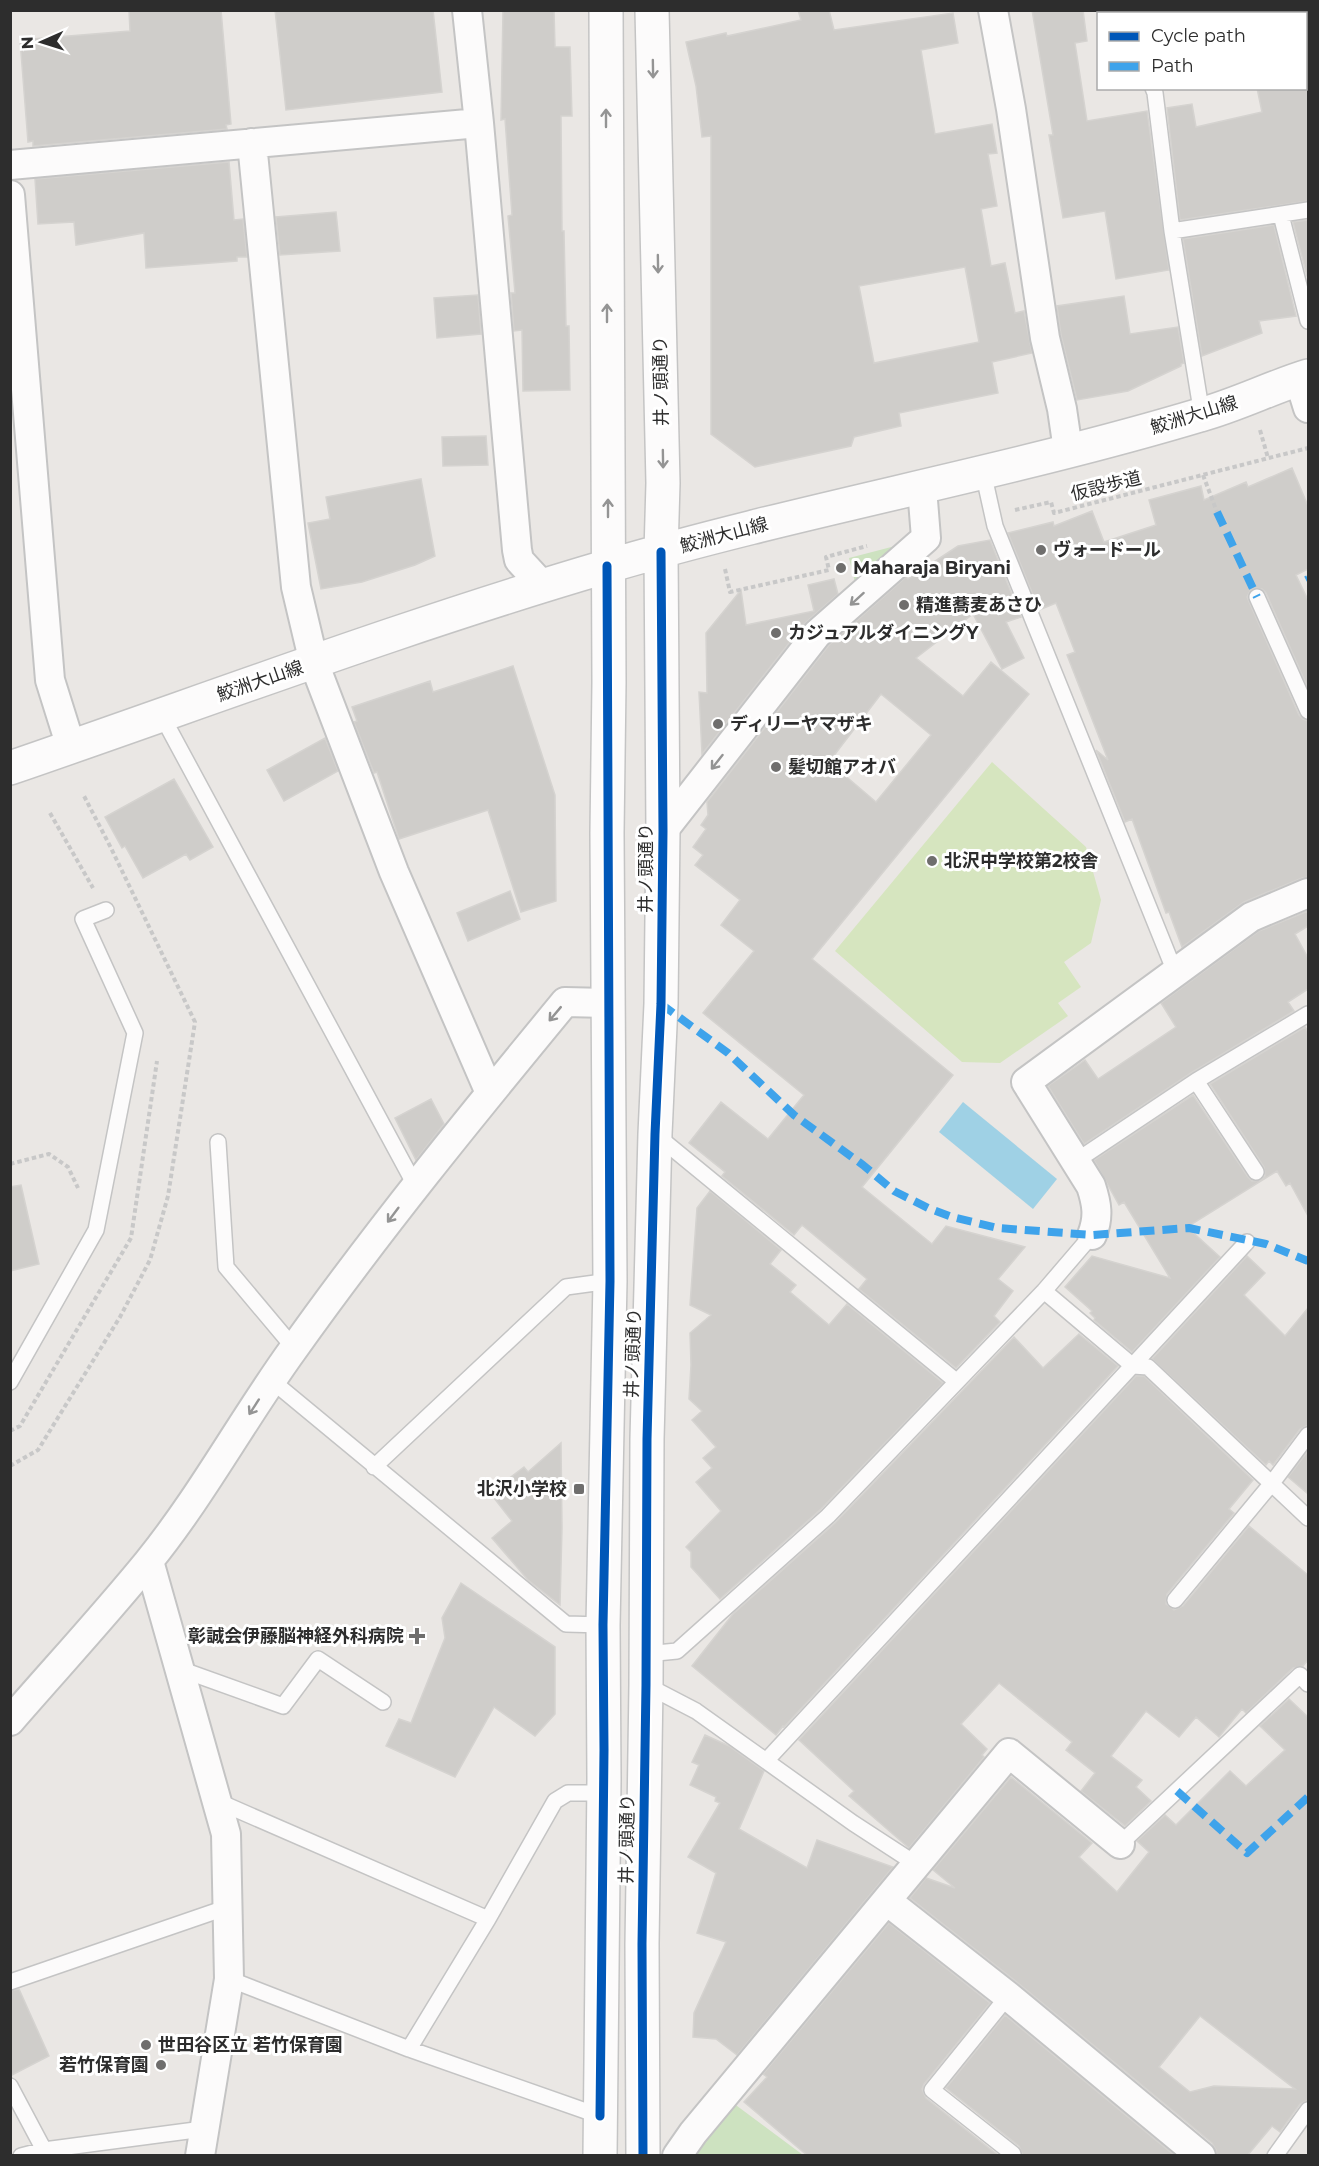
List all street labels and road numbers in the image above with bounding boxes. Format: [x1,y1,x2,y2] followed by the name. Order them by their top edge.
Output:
[649,336,673,426] street label: 井ノ頭通り
[1148,391,1240,439] street label: 鮫洲大山線
[1068,467,1144,505] street label: 仮設歩道
[678,513,770,557] street label: 鮫洲大山線
[214,656,306,706] street label: 鮫洲大山線
[635,823,657,913] street label: 井ノ頭通り
[620,1308,646,1398] street label: 井ノ頭通り
[615,1794,639,1884] street label: 井ノ頭通り

